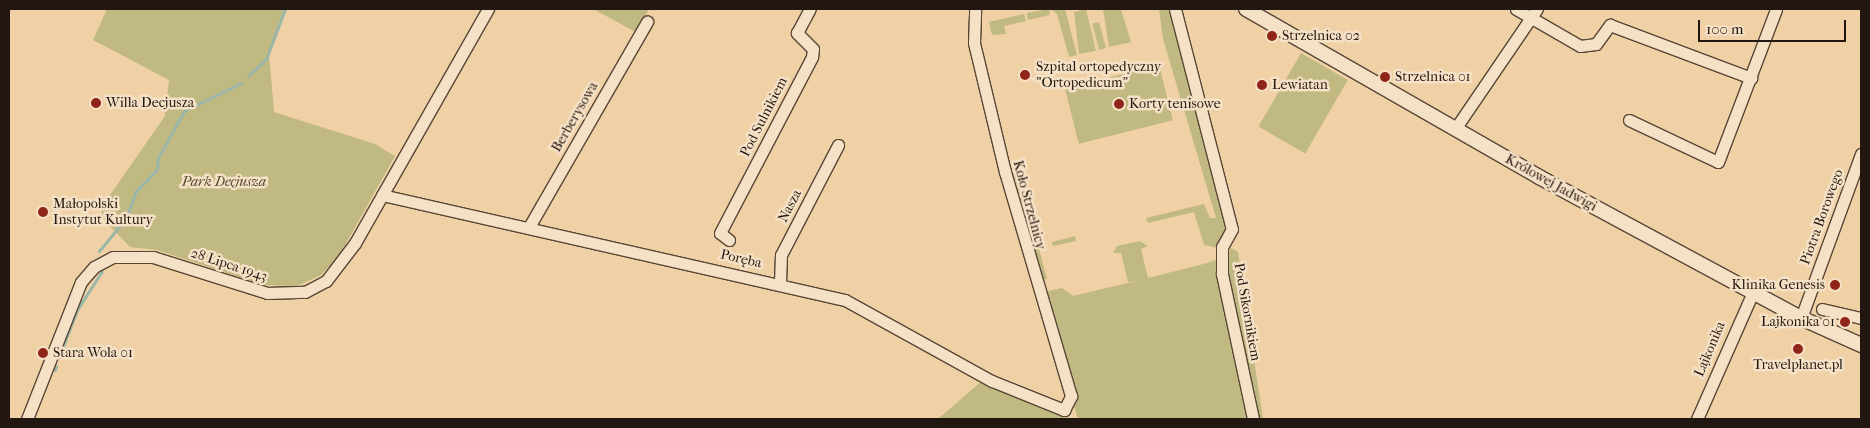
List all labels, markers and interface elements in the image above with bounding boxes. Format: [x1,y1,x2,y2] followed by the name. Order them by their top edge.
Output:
[1700,10,1848,42] scale bar
[1706,20,1744,38] text: 100 m
[1282,28,1360,44] place label: Strzelnica 02
[1266,30,1278,42] marker: Strzelnica 02
[1036,59,1161,92] place label: Szpital ortopedyczny "Ortopedicum"
[1018,68,1032,82] marker: Szpital ortopedyczny "Ortopedicum"
[1395,69,1471,85] place label: Strzelnica 01
[1379,71,1391,83] marker: Strzelnica 01
[737,74,791,160] street label: Pod Sulnikiem
[1272,77,1328,93] place label: Lewiatan
[548,79,602,155] street label: Berberysowa
[1256,79,1268,91] marker: Lewiatan
[106,95,194,111] place label: Willa Decjusza
[1129,96,1221,112] place label: Korty tenisowe
[90,97,102,109] marker: Willa Decjusza
[1113,98,1125,110] marker: Korty tenisowe
[1502,151,1600,215] street label: Królowej Jadwigi
[1009,159,1049,251] street label: Koło Strzelnicy
[1797,167,1847,267] street label: Piotra Borowego
[182,174,266,190] park label: Park Decjusza
[775,187,805,225] street label: Nasza
[53,196,153,228] place label: Małopolski Instytut Kultury
[37,206,49,218] marker: Małopolski Instytut Kultury
[189,245,269,285] street label: 28 Lipca 1943
[719,246,763,272] street label: Poręba
[1230,262,1264,362] street label: Pod Sikornikiem
[1732,277,1825,293] place label: Klinika Genesis
[1829,279,1841,291] marker: Klinika Genesis
[1761,314,1835,330] place label: Lajkonika 01
[1839,316,1851,328] marker: Lajkonika 01
[1691,319,1729,379] street label: Lajkonika
[1792,343,1804,355] marker: Travelplanet.pl
[53,345,133,361] place label: Stara Wola 01
[37,347,49,359] marker: Stara Wola 01
[1753,357,1843,373] place label: Travelplanet.pl

